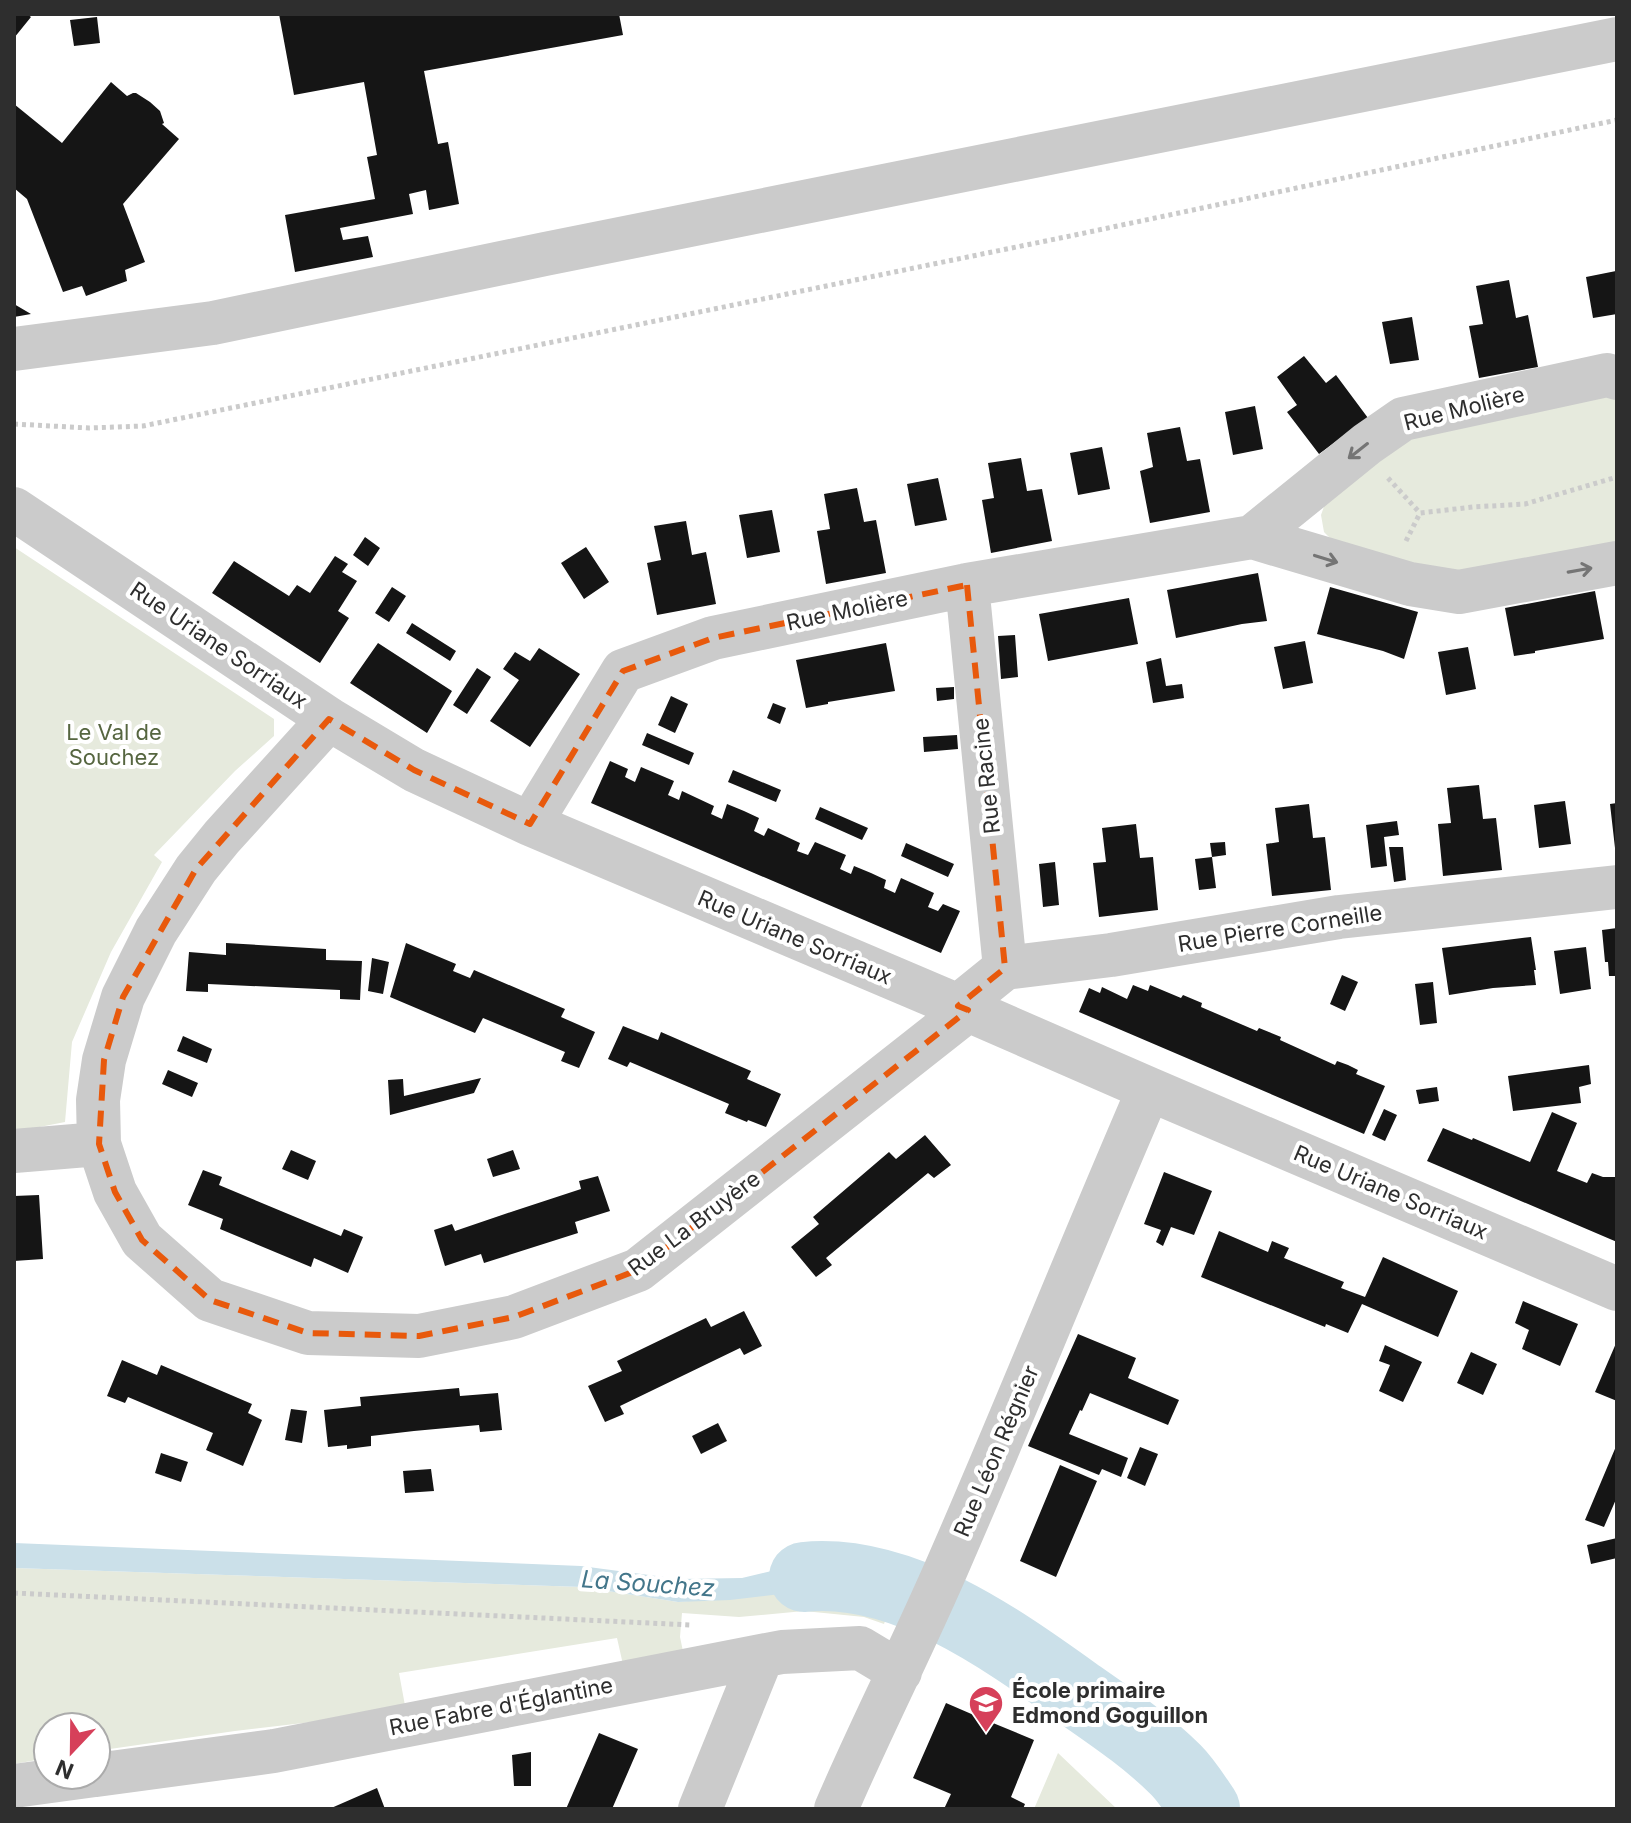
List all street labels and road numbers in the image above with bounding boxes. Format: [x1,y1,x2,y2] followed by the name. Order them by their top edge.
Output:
[1401,380,1527,436] street label: Rue Molière
[125,576,313,714] street label: Rue Uriane Sorriaux
[784,584,910,636] street label: Rue Molière
[967,717,1005,835] street label: Rue Racine
[694,884,896,990] street label: Rue Uriane Sorriaux
[1176,899,1384,957] street label: Rue Pierre Corneille
[1290,1139,1492,1245] street label: Rue Uriane Sorriaux
[623,1165,765,1281] street label: Rue La Bruyère
[948,1362,1044,1540] street label: Rue Léon Régnier
[387,1672,615,1740] street label: Rue Fabre d'Églantine

